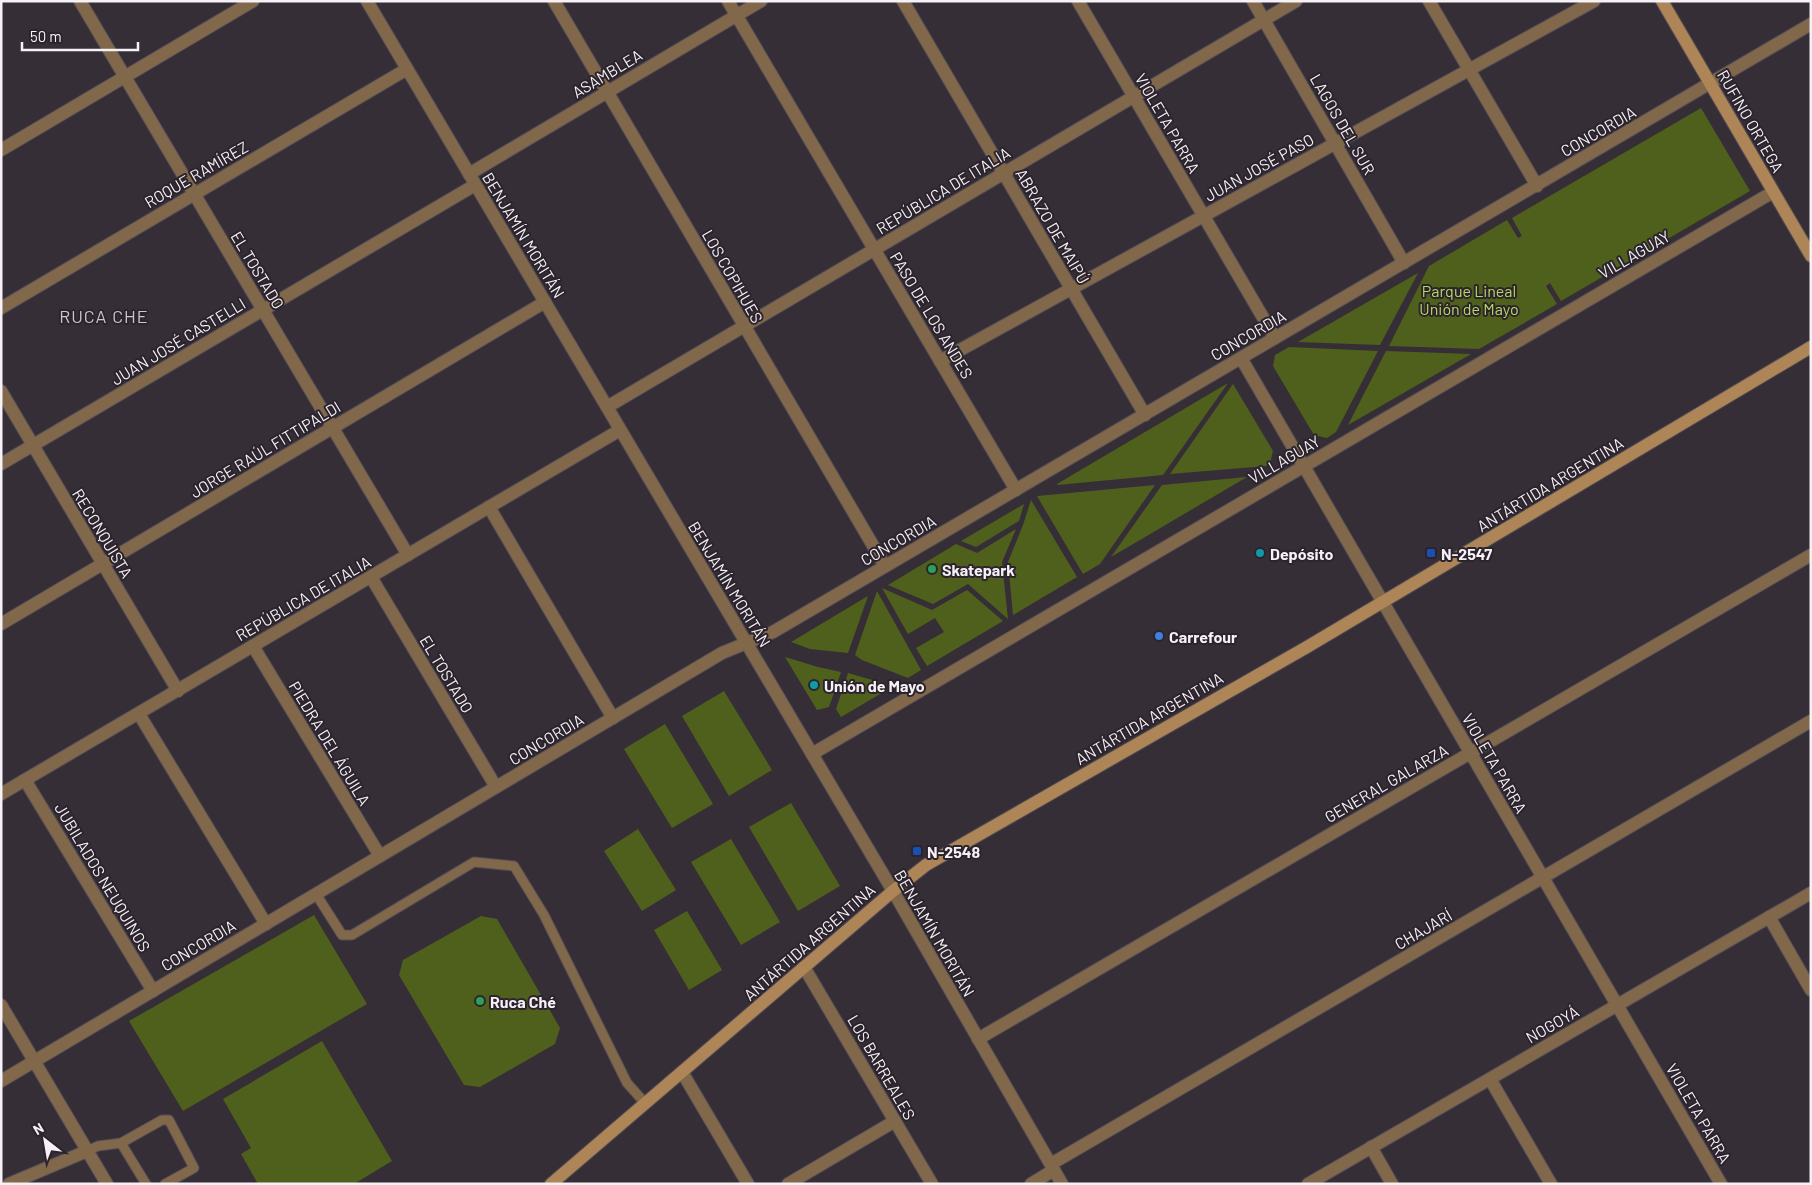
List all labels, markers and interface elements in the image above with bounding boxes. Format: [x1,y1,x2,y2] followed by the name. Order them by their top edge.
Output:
[22,20,139,52] scale bar
[30,27,62,45] text: 50 m
[569,45,646,101] street label: ASAMBLEA
[1714,66,1788,176] street label: RUFINO ORTEGA
[1132,70,1204,177] street label: VIOLETA PARRA
[1307,70,1380,178] street label: LAGOS DEL SUR
[1557,102,1639,160] street label: CONCORDIA
[1201,129,1317,205] street label: JUAN JOSÉ PASO
[141,137,251,211] street label: ROQUE RAMÍREZ
[873,142,1014,238] street label: REPÚBLICA DE ITALIA
[1012,165,1094,287] street label: ABRAZO DE MAIPÚ
[479,169,569,301] street label: BENJAMÍN MORITÁN
[699,226,767,326] street label: LOS COPIHUES
[1595,226,1673,282] street label: VILLAGUAY
[227,228,289,312] street label: EL TOSTADO
[887,248,977,382] street label: PASO DE LOS ANDES
[1419,281,1519,318] park label: Parque Lineal Unión de Mayo
[107,293,249,389] street label: JUAN JOSÉ CASTELLI
[59,305,149,327] district label: RUCA CHE
[1207,306,1289,364] street label: CONCORDIA
[187,397,343,501] street label: JORGE RAÚL FITTIPALDI
[1245,431,1323,487] street label: VILLAGUAY
[1473,433,1627,535] street label: ANTÁRTIDA ARGENTINA
[69,485,137,581] street label: RECONQUISTA
[857,511,939,569] street label: CONCORDIA
[685,518,775,650] street label: BENJAMÍN MORITÁN
[1270,544,1334,563] place label: Depósito
[1441,544,1492,563] place label: N-2547
[1254,547,1266,559] marker: Depósito
[1425,547,1437,559] marker: N-2547
[232,551,374,644] street label: REPÚBLICA DE ITALIA
[942,560,1015,579] place label: Skatepark
[926,563,938,575] marker: Skatepark
[1169,627,1237,646] place label: Carrefour
[1153,630,1165,642] marker: Carrefour
[416,632,478,716] street label: EL TOSTADO
[1072,668,1227,768] street label: ANTÁRTIDA ARGENTINA
[824,676,925,695] place label: Unión de Mayo
[285,677,375,809] street label: PIEDRA DEL ÁGUILA
[808,679,820,691] marker: Unión de Mayo
[505,709,587,769] street label: CONCORDIA
[1459,710,1531,817] street label: VIOLETA PARRA
[1321,740,1451,826] street label: GENERAL GALARZA
[51,799,155,955] street label: JUBILADOS NEUQUINOS
[927,842,980,861] place label: N-2548
[911,845,923,857] marker: N-2548
[891,866,979,1000] street label: BENJAMÍN MORITÁN
[740,880,879,1004] street label: ANTÁRTIDA ARGENTINA
[1391,905,1455,953] street label: CHAJARÍ
[157,915,239,975] street label: CONCORDIA
[490,992,556,1011] place label: Ruca Ché
[474,995,486,1007] marker: Ruca Ché
[1522,1001,1582,1047] street label: NOGOYÁ
[844,1011,920,1123] street label: LOS BARREALES
[1663,1060,1735,1167] street label: VIOLETA PARRA
[20,1115,70,1165] north arrow
[30,1119,46,1138] text: N

